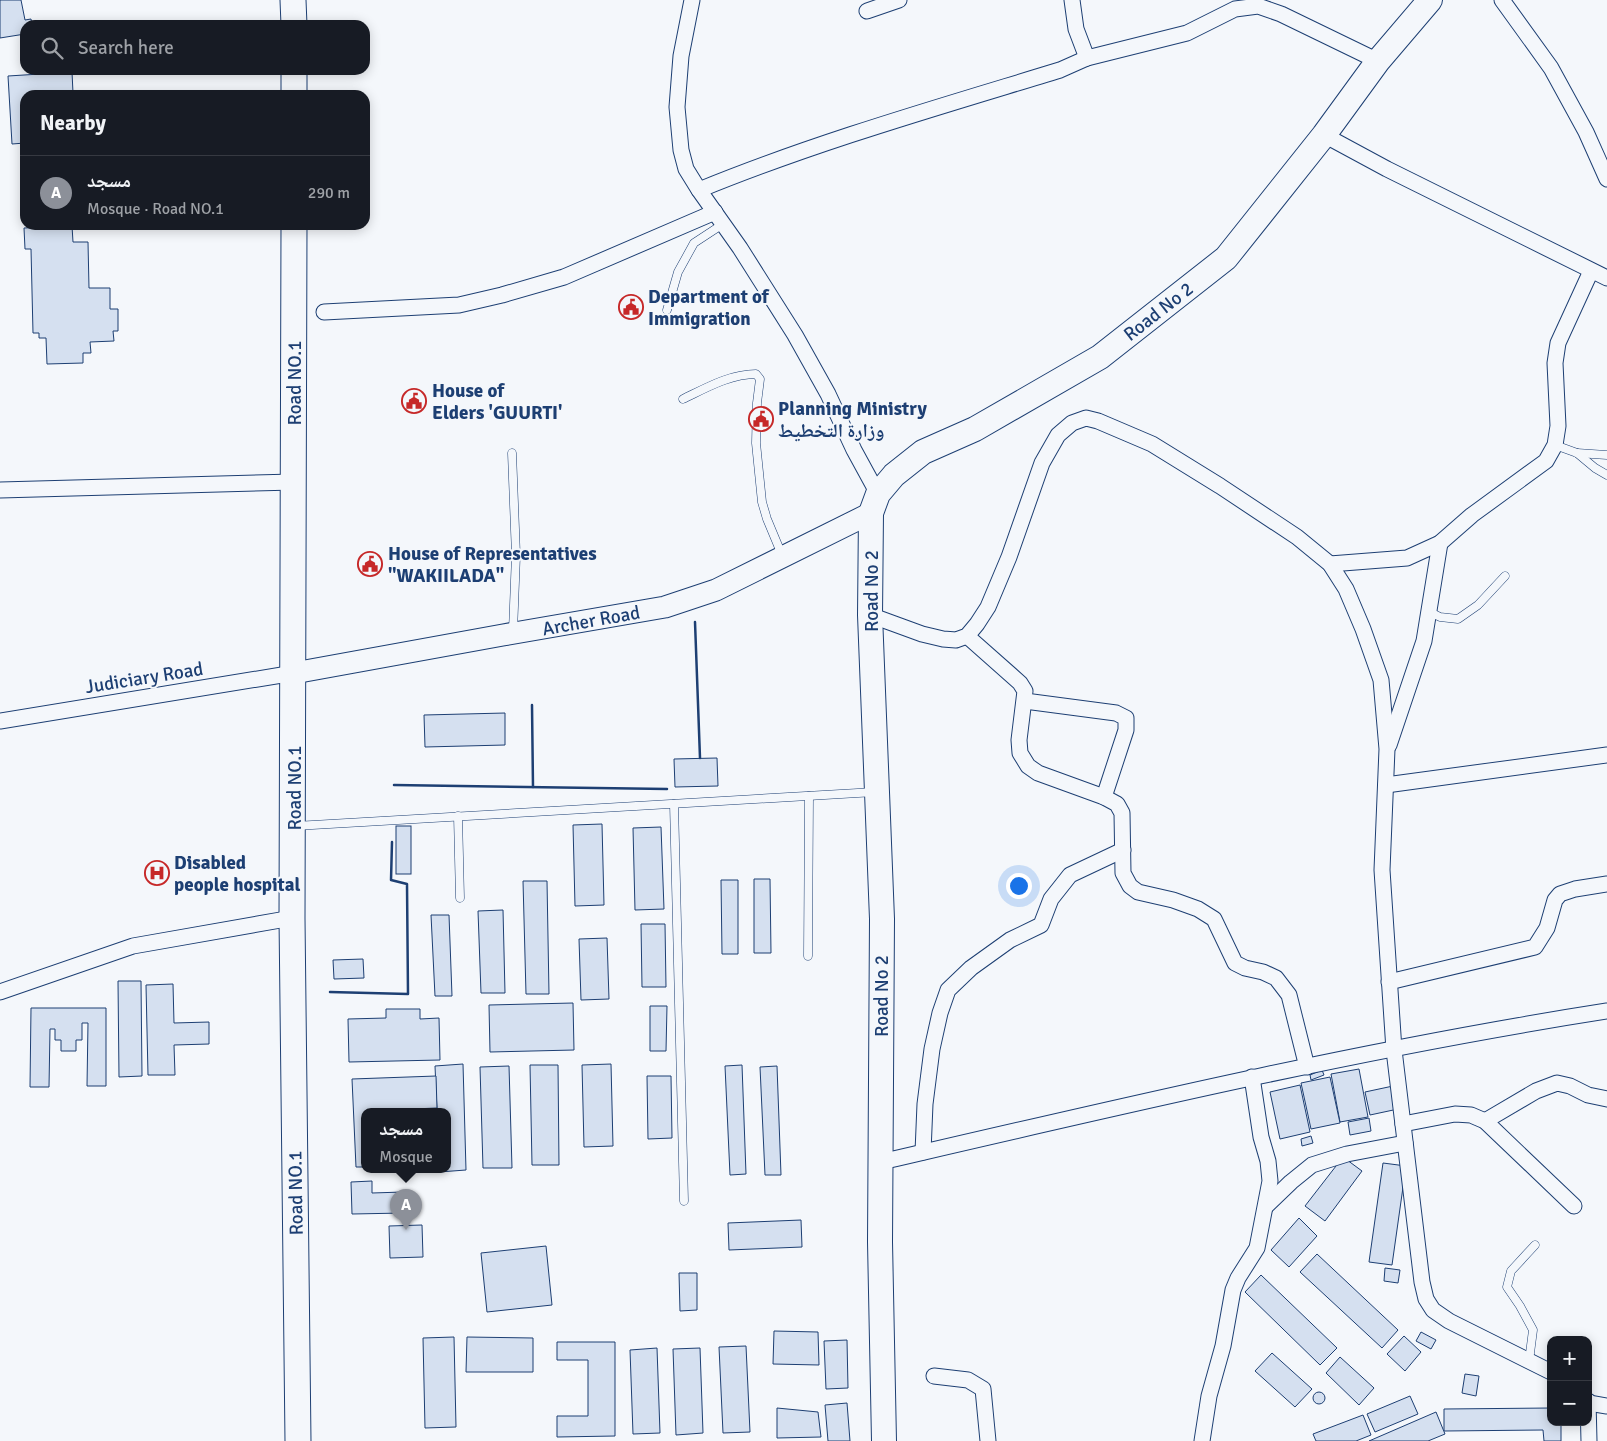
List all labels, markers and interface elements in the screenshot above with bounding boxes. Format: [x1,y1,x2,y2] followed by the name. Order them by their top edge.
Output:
[20,20,370,75] search box
[38,34,66,62] icon: search
[78,36,174,60] text: Search here
[40,110,106,136] text: Nearby
[87,169,131,193] text: مسجد
[51,183,61,203] text: A
[308,183,350,203] text: 290 m
[87,199,224,219] text: Mosque · Road NO.1
[1119,277,1198,347] street label: Road No 2
[648,285,770,331] place label: Department of Immigration
[618,294,644,320] public building icon: Department of Immigration
[283,341,307,425] street label: Road NO.1
[432,379,562,425] place label: House of Elders 'GUURTI'
[401,388,427,414] public building icon: House of Elders 'GUURTI'
[778,397,927,443] place label: Planning Ministry وزارة التخطيط
[748,406,774,432] public building icon: Planning Ministry وزارة التخطيط
[388,542,597,588] place label: House of Representatives "WAKIILADA"
[860,550,884,632] street label: Road No 2
[357,551,383,577] public building icon: House of Representatives "WAKIILADA"
[540,601,642,641] street label: Archer Road
[83,657,205,699] street label: Judiciary Road
[283,746,307,830] street label: Road NO.1
[174,851,300,897] place label: Disabled people hospital
[144,860,170,886] hospital icon: Disabled people hospital
[1006,873,1032,899] your location
[870,955,894,1037] street label: Road No 2
[361,1108,451,1173] popup
[379,1117,423,1141] text: مسجد
[379,1147,433,1167] text: Mosque
[283,1150,309,1236] street label: Road NO.1
[390,1189,422,1230] pin: A
[1547,1336,1592,1426] map controls
[1547,1336,1592,1381] button: +
[1547,1381,1592,1426] button: −

